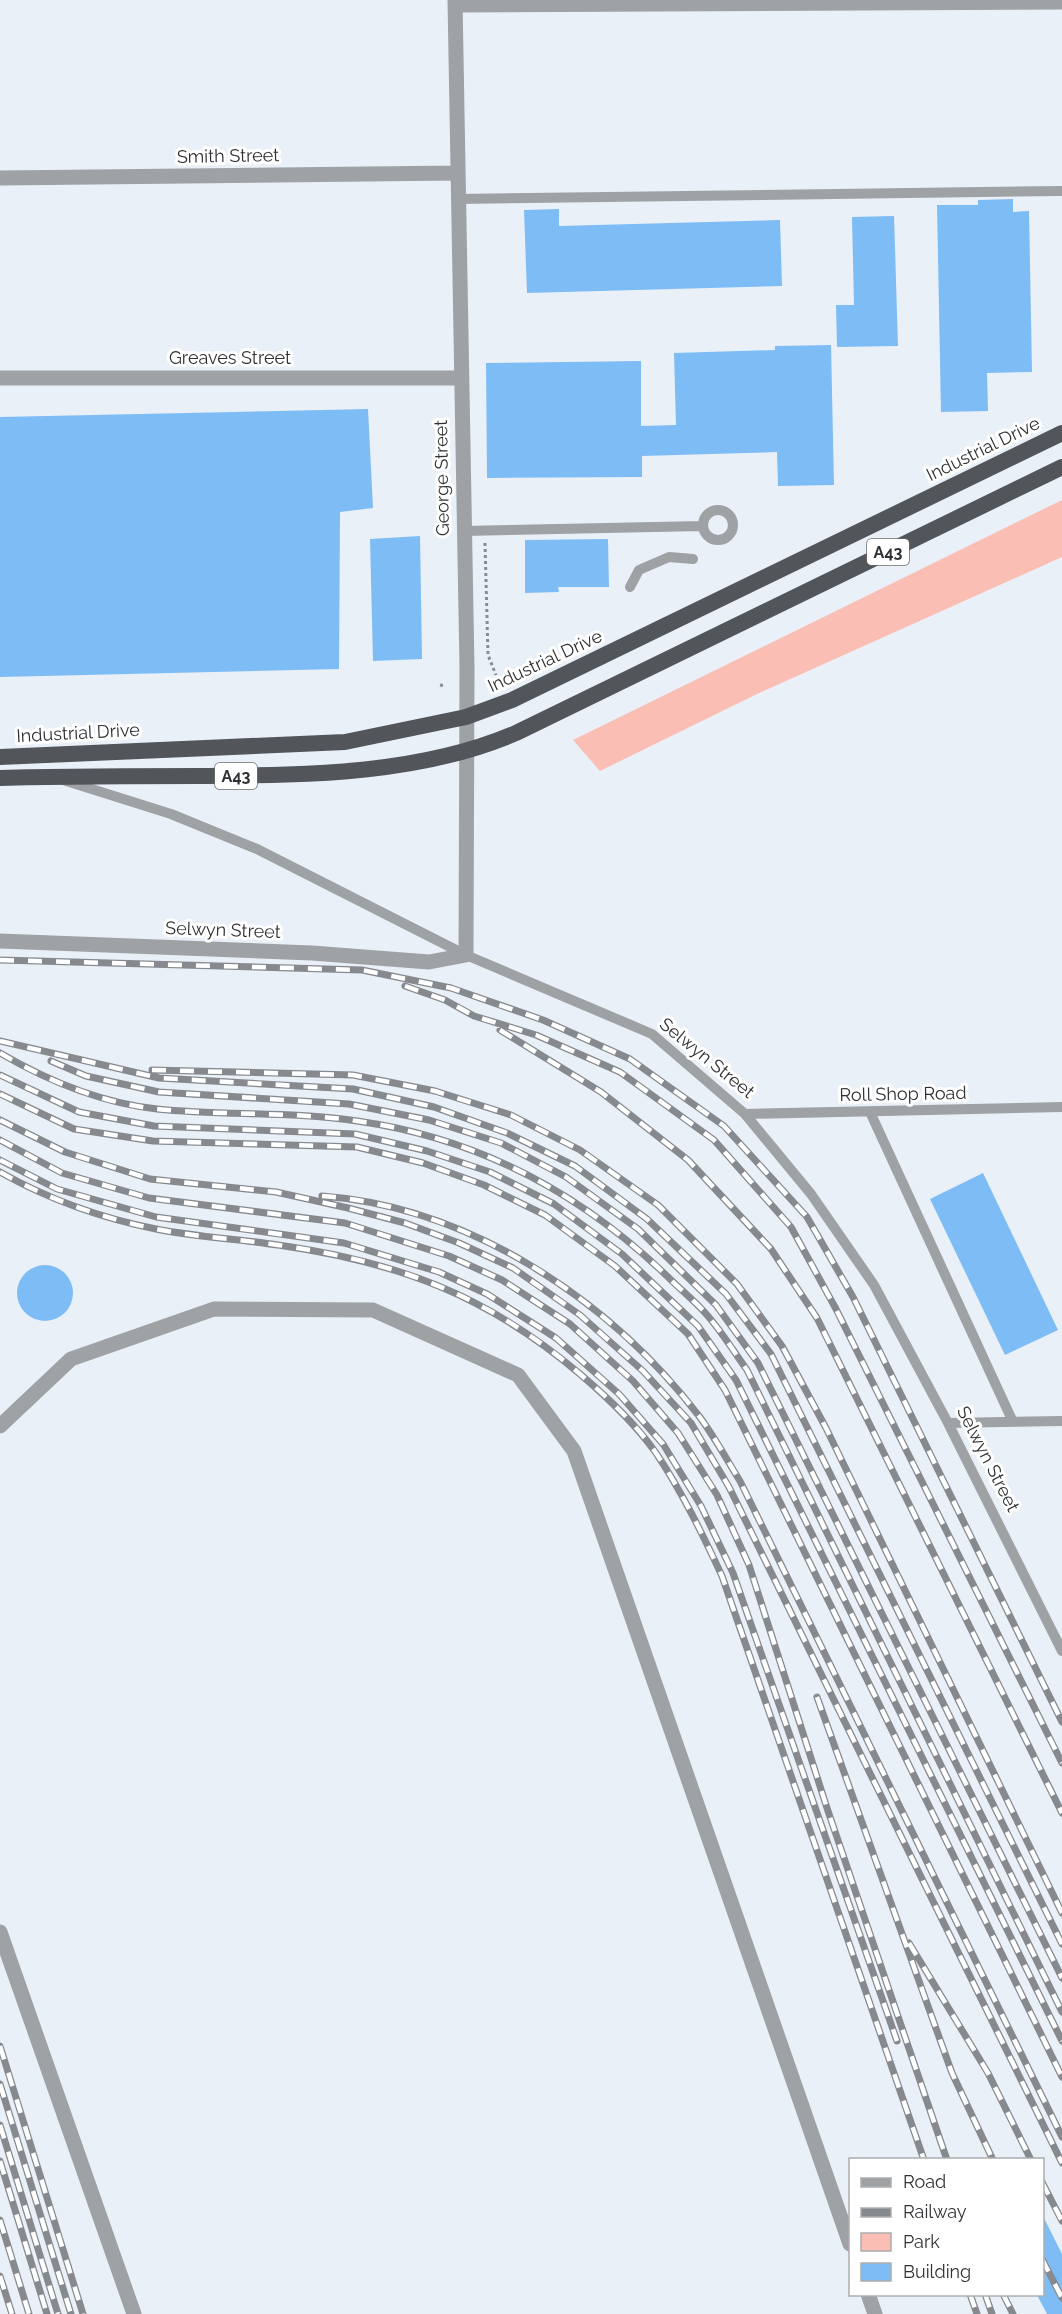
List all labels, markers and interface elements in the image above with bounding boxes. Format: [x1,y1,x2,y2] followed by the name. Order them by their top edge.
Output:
[177,144,279,167] street label: Smith Street
[169,347,291,368] street label: Greaves Street
[923,412,1043,485] street label: Industrial Drive
[430,420,453,536] street label: George Street
[867,539,909,565] road number: A43
[484,625,606,696] street label: Industrial Drive
[16,719,141,746] street label: Industrial Drive
[215,763,257,789] road number: A43
[165,917,281,942] street label: Selwyn Street
[656,1013,759,1102] street label: Selwyn Street
[839,1082,967,1105] street label: Roll Shop Road
[953,1403,1024,1515] street label: Selwyn Street
[849,2158,1044,2296] legend
[903,2171,946,2192] text: Road
[903,2201,967,2222] text: Railway
[903,2231,940,2252] text: Park
[903,2261,971,2282] text: Building

